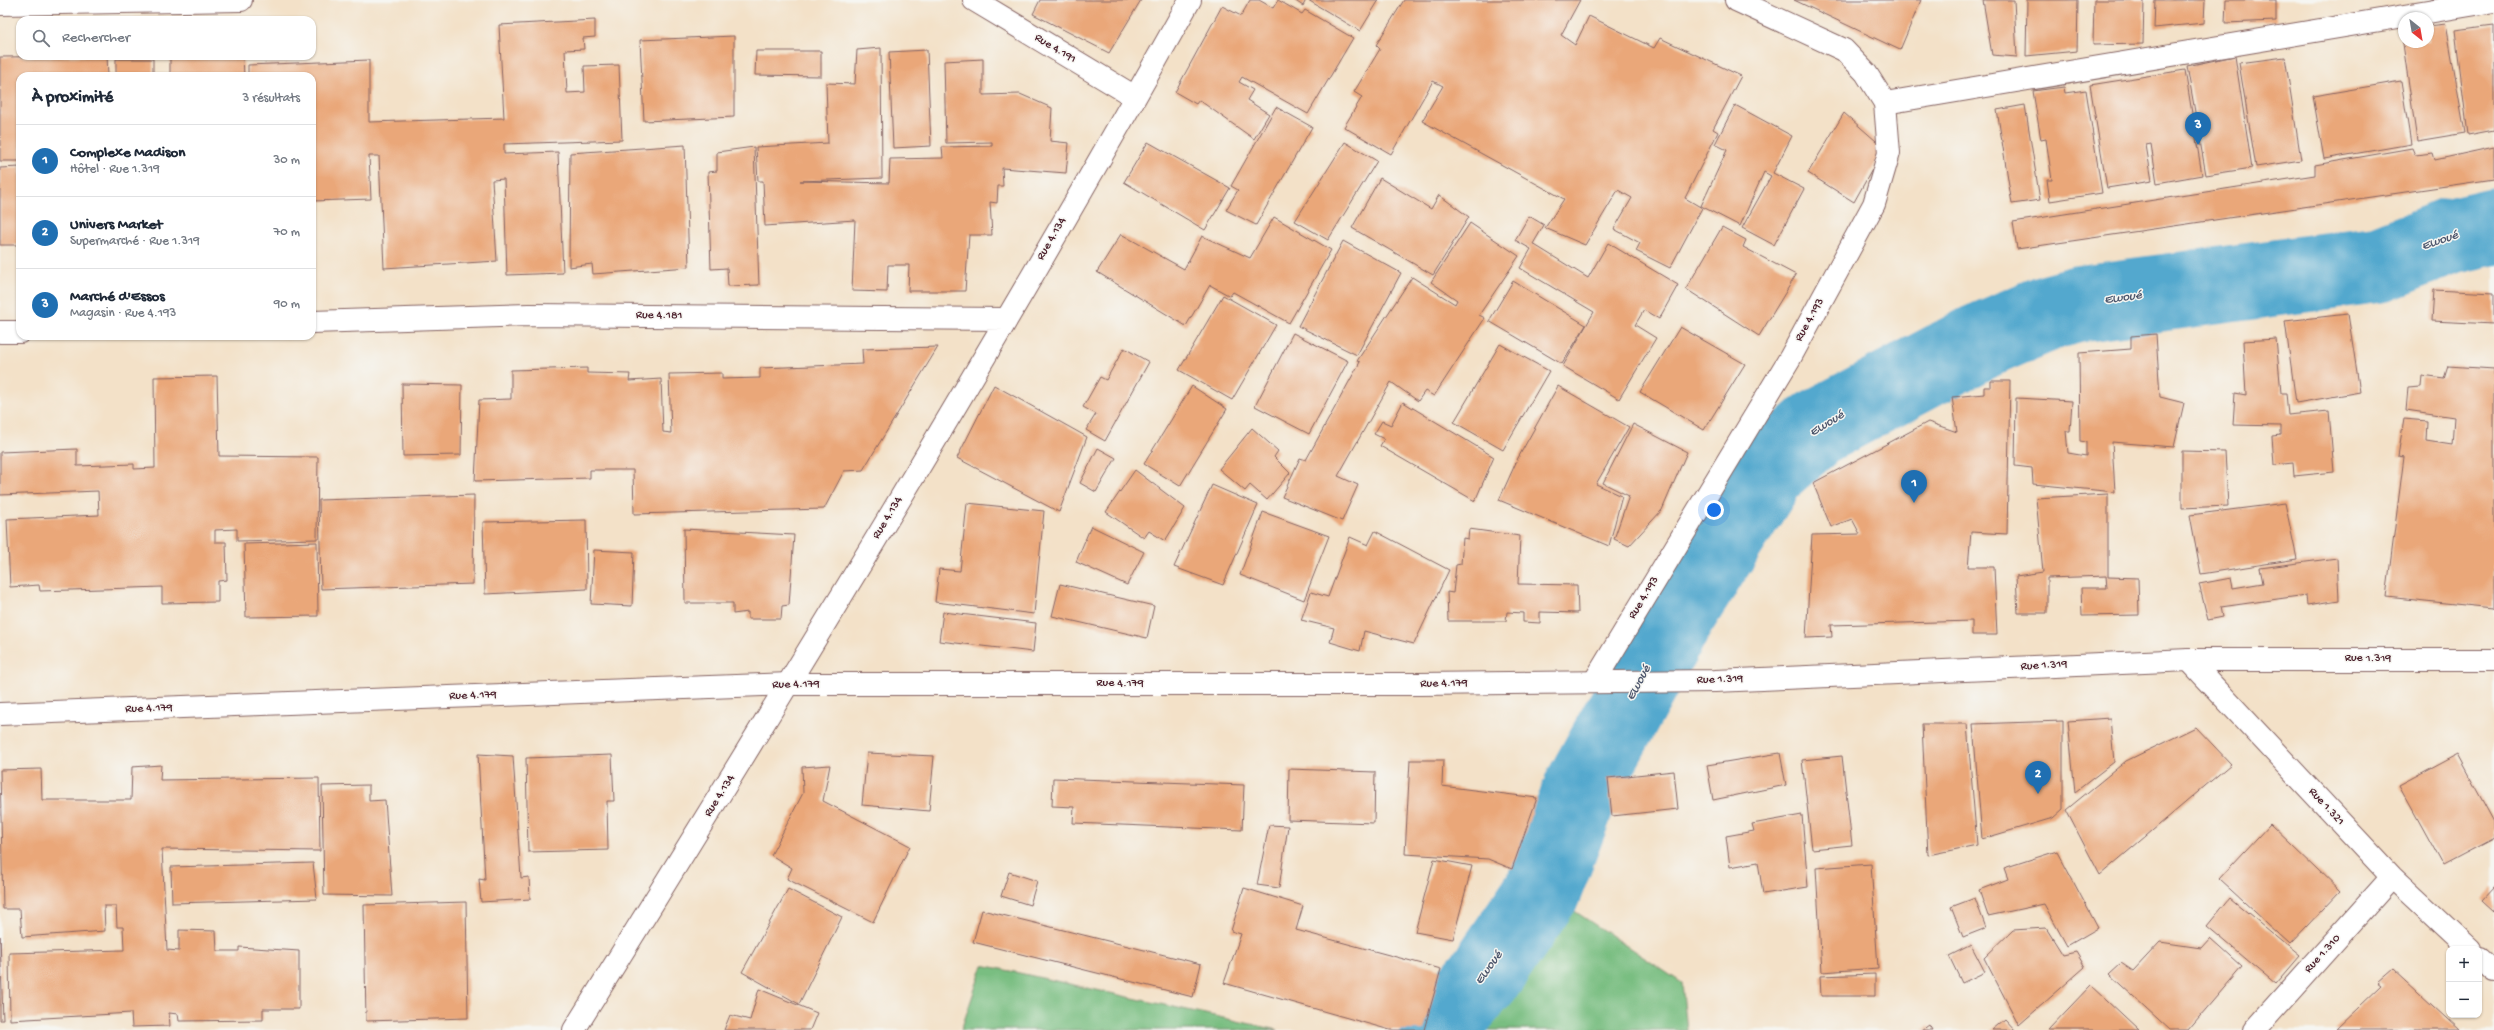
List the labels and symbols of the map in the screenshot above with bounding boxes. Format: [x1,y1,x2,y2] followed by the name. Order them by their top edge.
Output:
[2398,12,2434,48] north arrow
[1032,31,1078,67] street label: Rue 4.191
[2185,112,2211,145] pin: 3
[1034,215,1070,263] street label: Rue 4.134
[2420,227,2461,254] water label: Ewoué
[2103,288,2144,308] water label: Ewoué
[1792,296,1828,344] street label: Rue 4.193
[636,309,683,323] street label: Rue 4.181
[1807,407,1848,440] water label: Ewoué
[1901,470,1927,503] pin: 1
[870,494,906,542] street label: Rue 4.134
[1704,500,1724,520] your location
[1626,574,1662,622] street label: Rue 4.193
[2345,652,2391,666] street label: Rue 1.319
[2020,658,2068,674] street label: Rue 1.319
[1624,662,1655,703] water label: Ewoué
[1696,672,1744,688] street label: Rue 1.319
[1096,677,1144,691] street label: Rue 4.179
[1420,677,1468,691] street label: Rue 4.179
[772,678,820,692] street label: Rue 4.179
[449,688,497,704] street label: Rue 4.179
[125,701,173,717] street label: Rue 4.179
[2025,761,2051,794] pin: 2
[702,772,739,820] street label: Rue 4.134
[2305,785,2347,829] street label: Rue 1.321
[2302,932,2344,976] street label: Rue 1.310
[1472,947,1507,988] water label: Ewoué

